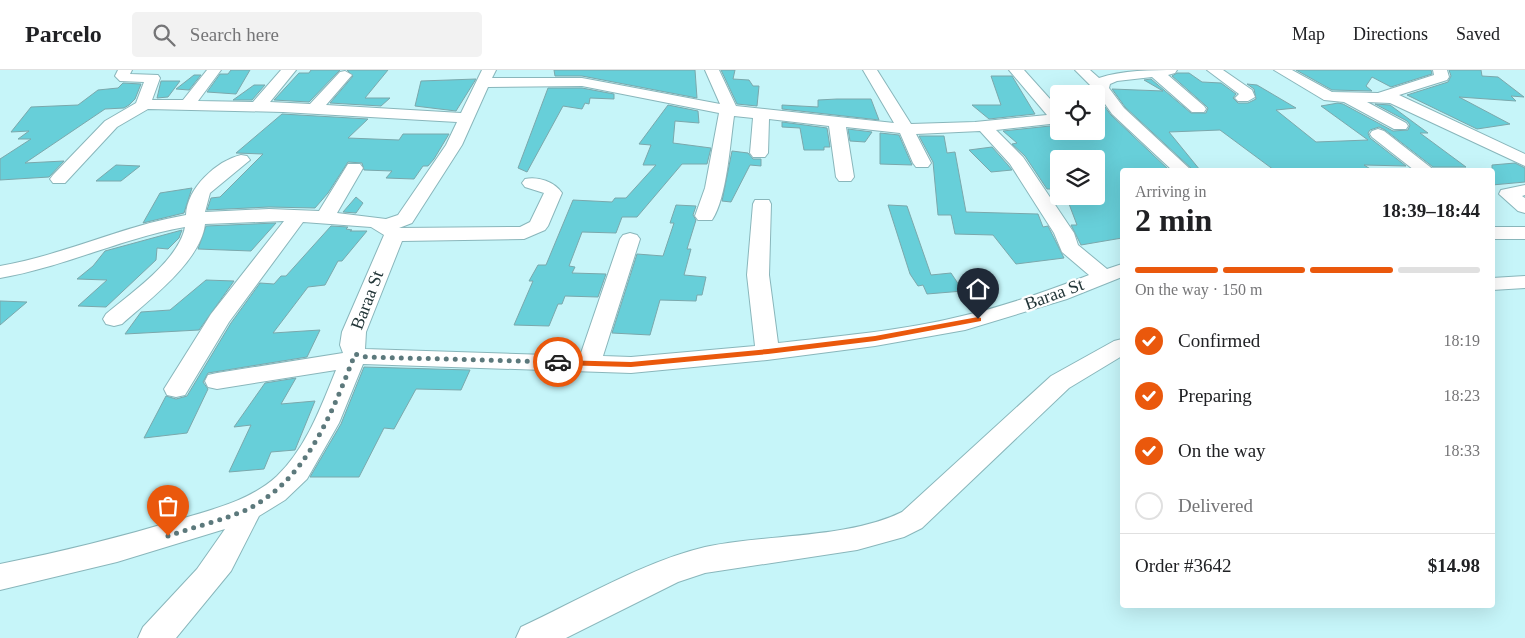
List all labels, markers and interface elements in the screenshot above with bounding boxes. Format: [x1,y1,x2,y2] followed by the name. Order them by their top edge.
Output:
[132,12,482,57] search box
[25,21,102,47] text: Parcelo
[150,21,178,49] icon: search
[190,24,279,45] text: Search here
[1292,24,1325,44] text: Map
[1353,24,1428,44] text: Directions
[1456,24,1500,44] text: Saved
[1050,85,1105,205] map controls
[1050,85,1105,140] button: locate
[1050,150,1105,205] button: layers
[1135,183,1207,200] text: Arriving in
[1382,200,1480,221] text: 18:39–18:44
[1135,202,1212,238] text: 2 min
[347,268,387,332] street label: Baraa St
[957,268,999,319] pin
[1022,274,1086,314] street label: Baraa St
[964,275,992,303] icon: home
[1135,281,1263,298] text: On the way · 150 m
[1135,327,1163,355] icon: check
[1178,330,1260,351] text: Confirmed
[1444,332,1480,349] text: 18:19
[533,337,583,387] courier
[544,348,572,376] icon: car
[1135,382,1163,410] icon: check
[1178,385,1252,406] text: Preparing
[1444,387,1480,404] text: 18:23
[1135,437,1163,465] icon: check
[1178,440,1266,461] text: On the way
[1444,442,1480,459] text: 18:33
[147,485,189,536] pin
[154,492,182,520] icon: bag
[1178,495,1253,516] text: Delivered
[1135,555,1232,576] text: Order #3642
[1428,555,1480,576] text: $14.98

